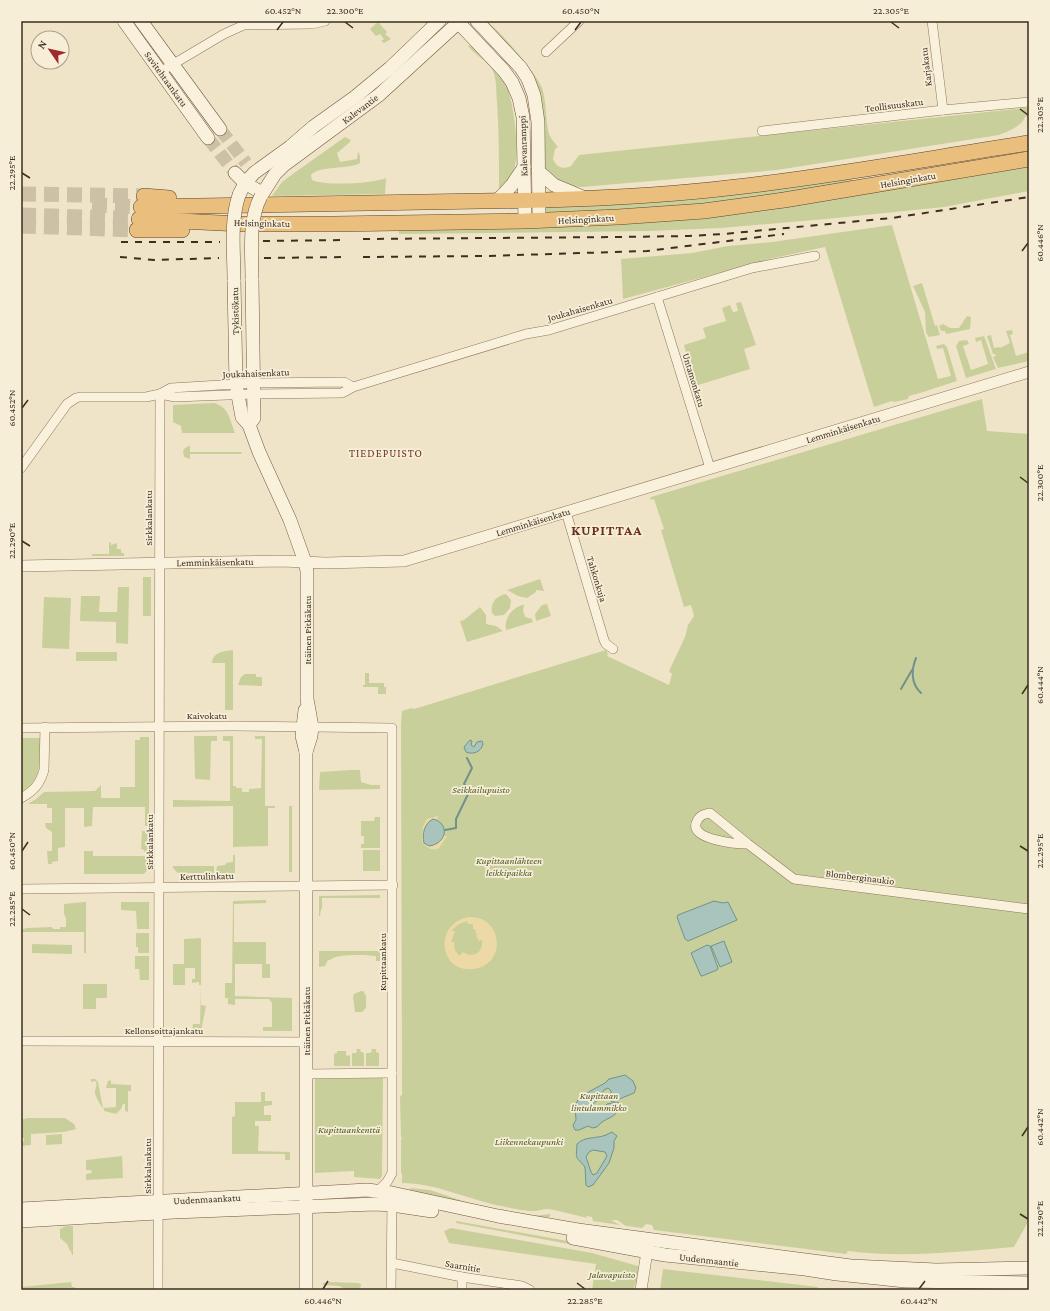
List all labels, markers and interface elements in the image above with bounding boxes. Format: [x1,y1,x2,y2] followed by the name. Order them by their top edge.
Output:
[265,5,302,16] text: 60.452°N
[327,5,364,16] text: 22.300°E
[562,5,600,16] text: 60.450°N
[873,5,909,16] text: 22.305°E
[30,30,70,70] north arrow
[35,38,49,51] text: N
[918,46,935,87] street label: Karjakatu
[142,49,190,109] street label: Savitehtaankatu
[340,92,381,126] street label: Kalevantie
[864,96,924,114] street label: Teollisuuskatu
[1034,97,1045,133] text: 22.305°E
[516,115,530,177] street label: Kalevanramppi
[6,155,17,191] text: 22.295°E
[879,170,937,190] street label: Helsinginkatu
[558,212,615,226] street label: Helsinginkatu
[234,217,291,229] street label: Helsinginkatu
[1034,224,1045,262] text: 60.446°N
[229,286,241,335] street label: Tykistökatu
[545,294,614,324] street label: Joukahaisenkatu
[681,352,708,409] street label: Untamonkatu
[221,366,290,380] street label: Joukahaisenkatu
[6,389,17,426] text: 60.452°N
[805,412,882,446] street label: Lemminkäisenkatu
[349,447,423,459] district label: TIEDEPUISTO
[1034,464,1045,501] text: 22.300°E
[143,490,154,546] street label: Sirkkalankatu
[495,505,572,539] street label: Lemminkäisenkatu
[6,522,17,559] text: 22.290°E
[571,522,643,538] district label: KUPITTAA
[584,555,609,604] street label: Tahkonkuja
[176,556,254,568] street label: Lemminkäisenkatu
[302,595,313,664] street label: Itäinen Pitkäkatu
[1034,666,1045,704] text: 60.444°N
[187,710,228,721] street label: Kaivokatu
[452,784,510,795] park label: Seikkailupuisto
[144,814,155,870] street label: Sirkkalankatu
[6,832,17,870] text: 60.450°N
[1034,833,1045,869] text: 22.295°E
[476,855,542,878] park label: Kupittaanlähteen leikkipaikka
[825,867,895,887] street label: Blomberginaukio
[180,870,235,882] street label: Kerttulinkatu
[6,891,17,927] text: 22.285°E
[377,932,388,991] street label: Kupittaankatu
[301,986,312,1055] street label: Itäinen Pitkäkatu
[125,1025,204,1037] street label: Kellonsoittajankatu
[571,1090,627,1113] park label: Kupittaan lintulammikko
[1034,1108,1045,1146] text: 60.442°N
[318,1124,380,1135] park label: Kupittaankenttä
[495,1136,563,1147] park label: Liikennekaupunki
[142,1138,153,1194] street label: Sirkkalankatu
[173,1192,242,1206] street label: Uudenmaankatu
[1034,1200,1045,1237] text: 22.290°E
[679,1251,740,1269] street label: Uudenmaantie
[444,1257,482,1275] street label: Saarnitie
[587,1269,635,1280] park label: Jalavapuisto
[304,1295,342,1306] text: 60.446°N
[567,1295,603,1306] text: 22.285°E
[900,1295,938,1306] text: 60.442°N

